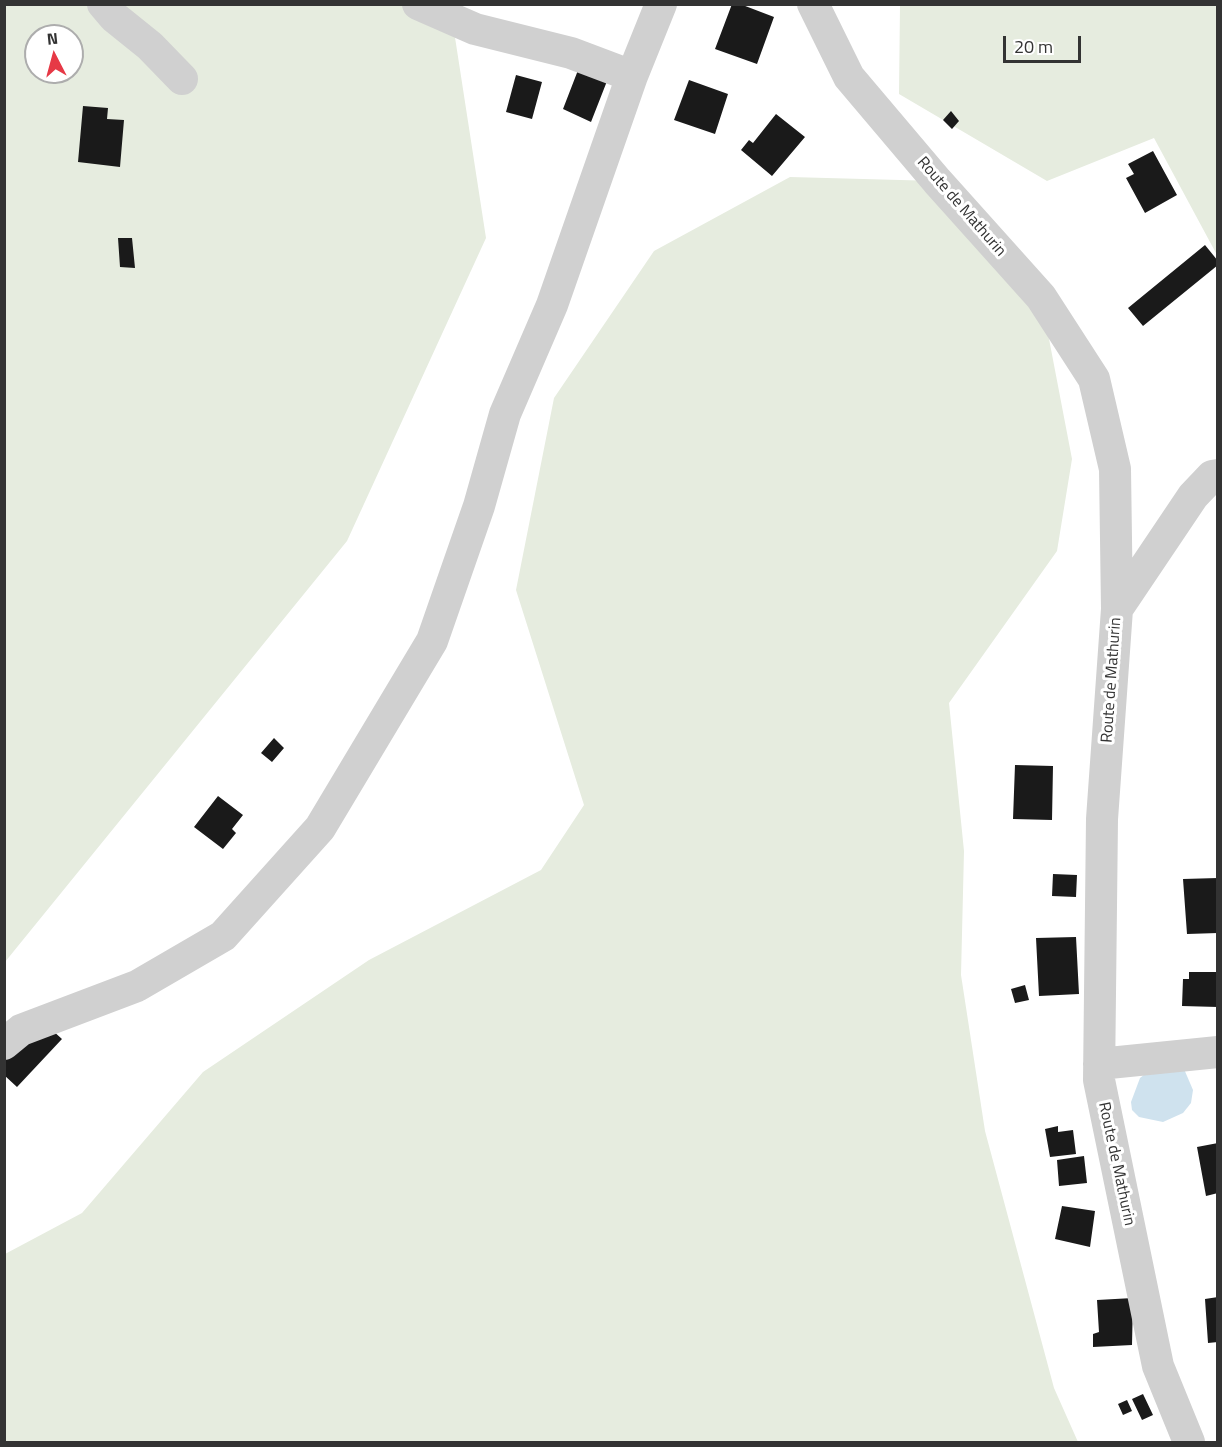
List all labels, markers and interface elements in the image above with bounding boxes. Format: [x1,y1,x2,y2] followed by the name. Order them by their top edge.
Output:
[24,24,84,84] north arrow
[1006,24,1084,62] scale bar
[46,26,59,51] text: N
[1014,33,1053,60] text: 20 m
[913,153,1009,261] street label: Route de Mathurin
[1098,617,1126,743] street label: Route de Mathurin
[1094,1101,1138,1227] street label: Route de Mathurin

